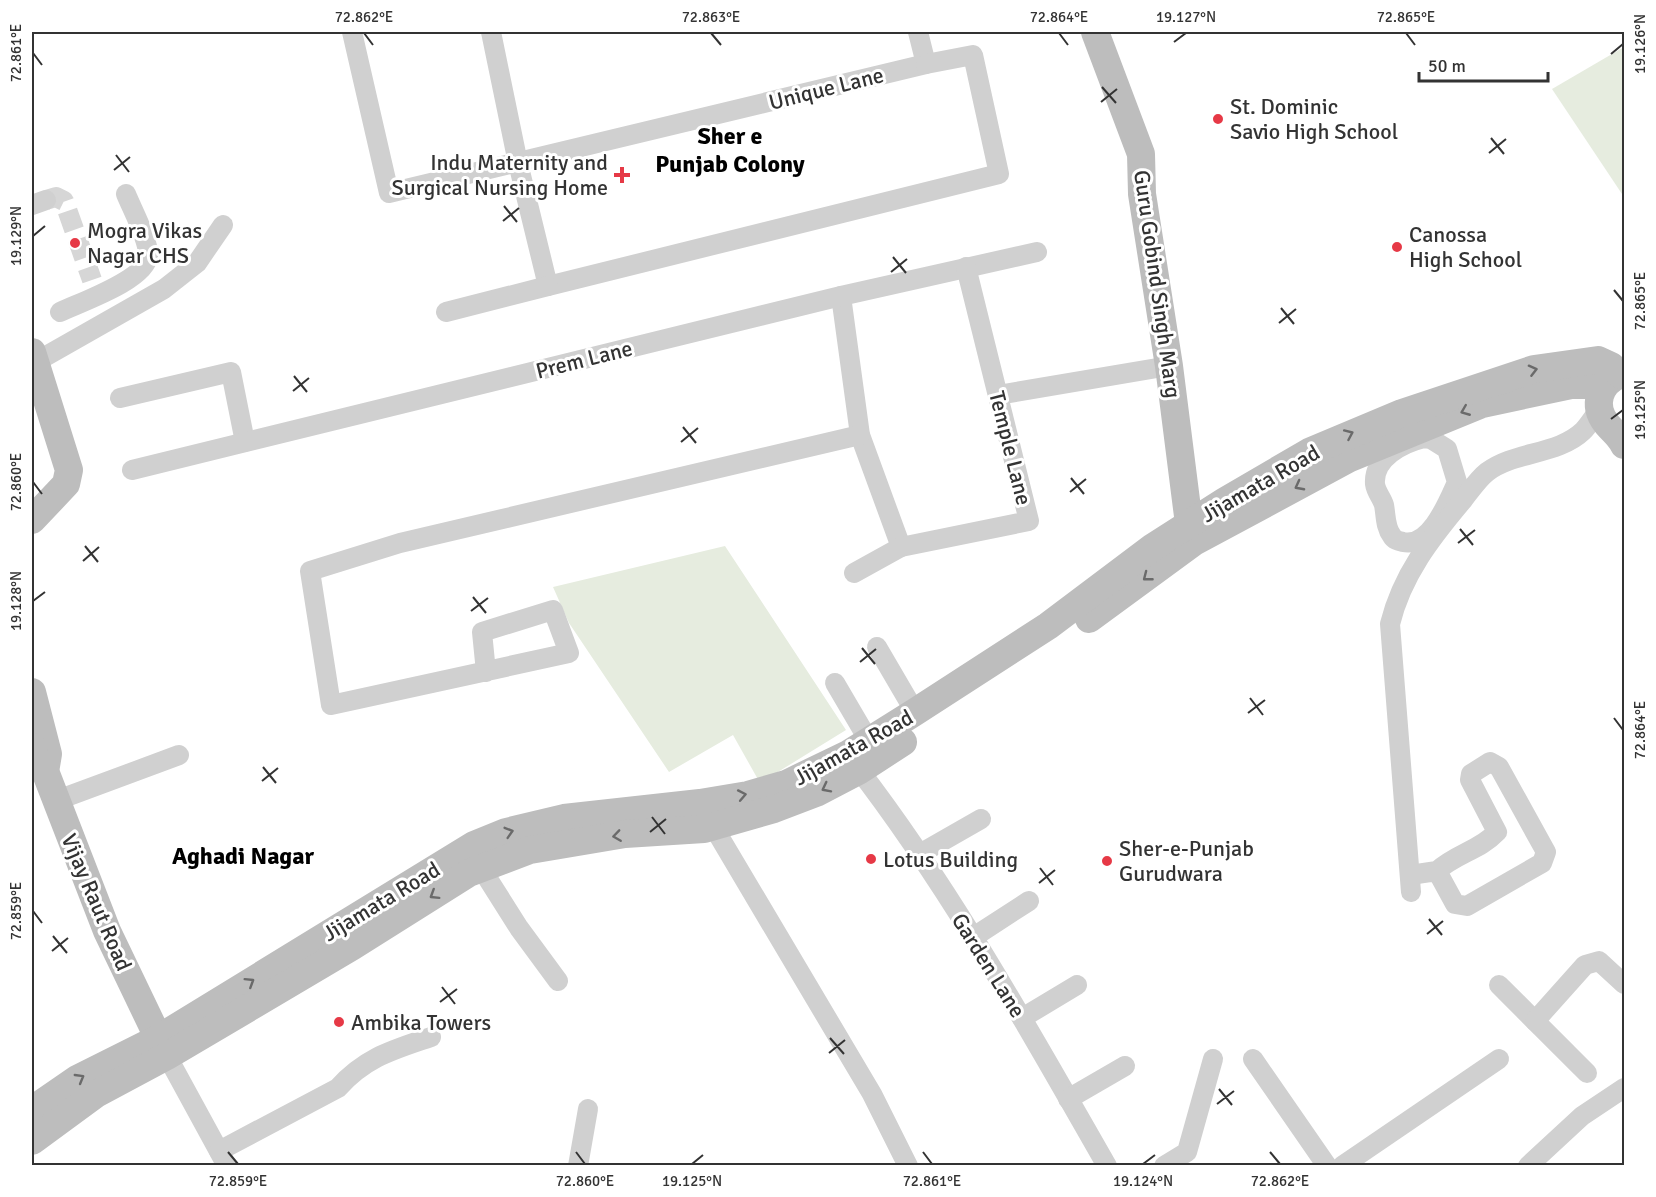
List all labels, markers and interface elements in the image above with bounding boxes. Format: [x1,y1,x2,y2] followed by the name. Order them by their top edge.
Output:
[335,8,393,26] text: 72.862°E
[682,8,740,26] text: 72.863°E
[1030,8,1088,26] text: 72.864°E
[1156,8,1216,26] text: 19.127°N
[1377,8,1435,26] text: 72.865°E
[1631,14,1649,74] text: 19.126°N
[7,24,25,82] text: 72.861°E
[1419,45,1548,83] scale bar
[1428,55,1466,77] text: 50 m
[766,61,886,116] street label: Unique Lane
[1230,93,1398,145] place label: St. Dominic Savio High School
[1211,112,1225,126] marker: St. Dominic Savio High School
[655,121,805,179] district label: Sher e Punjab Colony
[392,149,608,201] place label: Indu Maternity and Surgical Nursing Home
[613,166,631,184] marker: Indu Maternity and Surgical Nursing Home
[1128,168,1187,400] street label: Guru Gobind Singh Marg
[7,206,25,266] text: 19.129°N
[87,217,202,269] place label: Mogra Vikas Nagar CHS
[1409,221,1522,273] place label: Canossa High School
[68,236,82,250] marker: Mogra Vikas Nagar CHS
[1390,240,1404,254] marker: Canossa High School
[1631,272,1649,330] text: 72.865°E
[533,334,635,385] street label: Prem Lane
[1528,365,1538,378] one-way arrow
[1631,380,1649,440] text: 19.125°N
[983,388,1038,508] street label: Temple Lane
[1461,404,1472,416] one-way arrow
[1343,429,1354,441] one-way arrow
[1196,439,1324,528] street label: Jijamata Road
[7,453,25,511] text: 72.860°E
[1295,479,1305,490] one-way arrow
[1142,569,1153,580] one-way arrow
[7,571,25,631] text: 19.128°N
[1631,701,1649,759] text: 72.864°E
[789,704,918,791] street label: Jijamata Road
[821,780,832,792] one-way arrow
[737,789,747,802] one-way arrow
[503,827,514,839] one-way arrow
[55,829,138,975] street label: Vijay Raut Road
[613,829,622,841] one-way arrow
[1119,835,1254,887] place label: Sher-e-Punjab Gurudwara
[172,841,315,871] district label: Aghadi Nagar
[883,846,1018,873] place label: Lotus Building
[864,852,878,866] marker: Lotus Building
[1100,854,1114,868] marker: Sher-e-Punjab Gurudwara
[318,856,445,947] street label: Jijamata Road
[7,882,25,940] text: 72.859°E
[430,888,441,899] one-way arrow
[946,908,1031,1023] street label: Garden Lane
[243,978,254,989] one-way arrow
[351,1009,491,1036] place label: Ambika Towers
[332,1015,346,1029] marker: Ambika Towers
[74,1074,84,1085] one-way arrow
[209,1172,267,1190] text: 72.859°E
[556,1172,614,1190] text: 72.860°E
[662,1172,722,1190] text: 19.125°N
[903,1172,961,1190] text: 72.861°E
[1113,1172,1173,1190] text: 19.124°N
[1251,1172,1309,1190] text: 72.862°E

